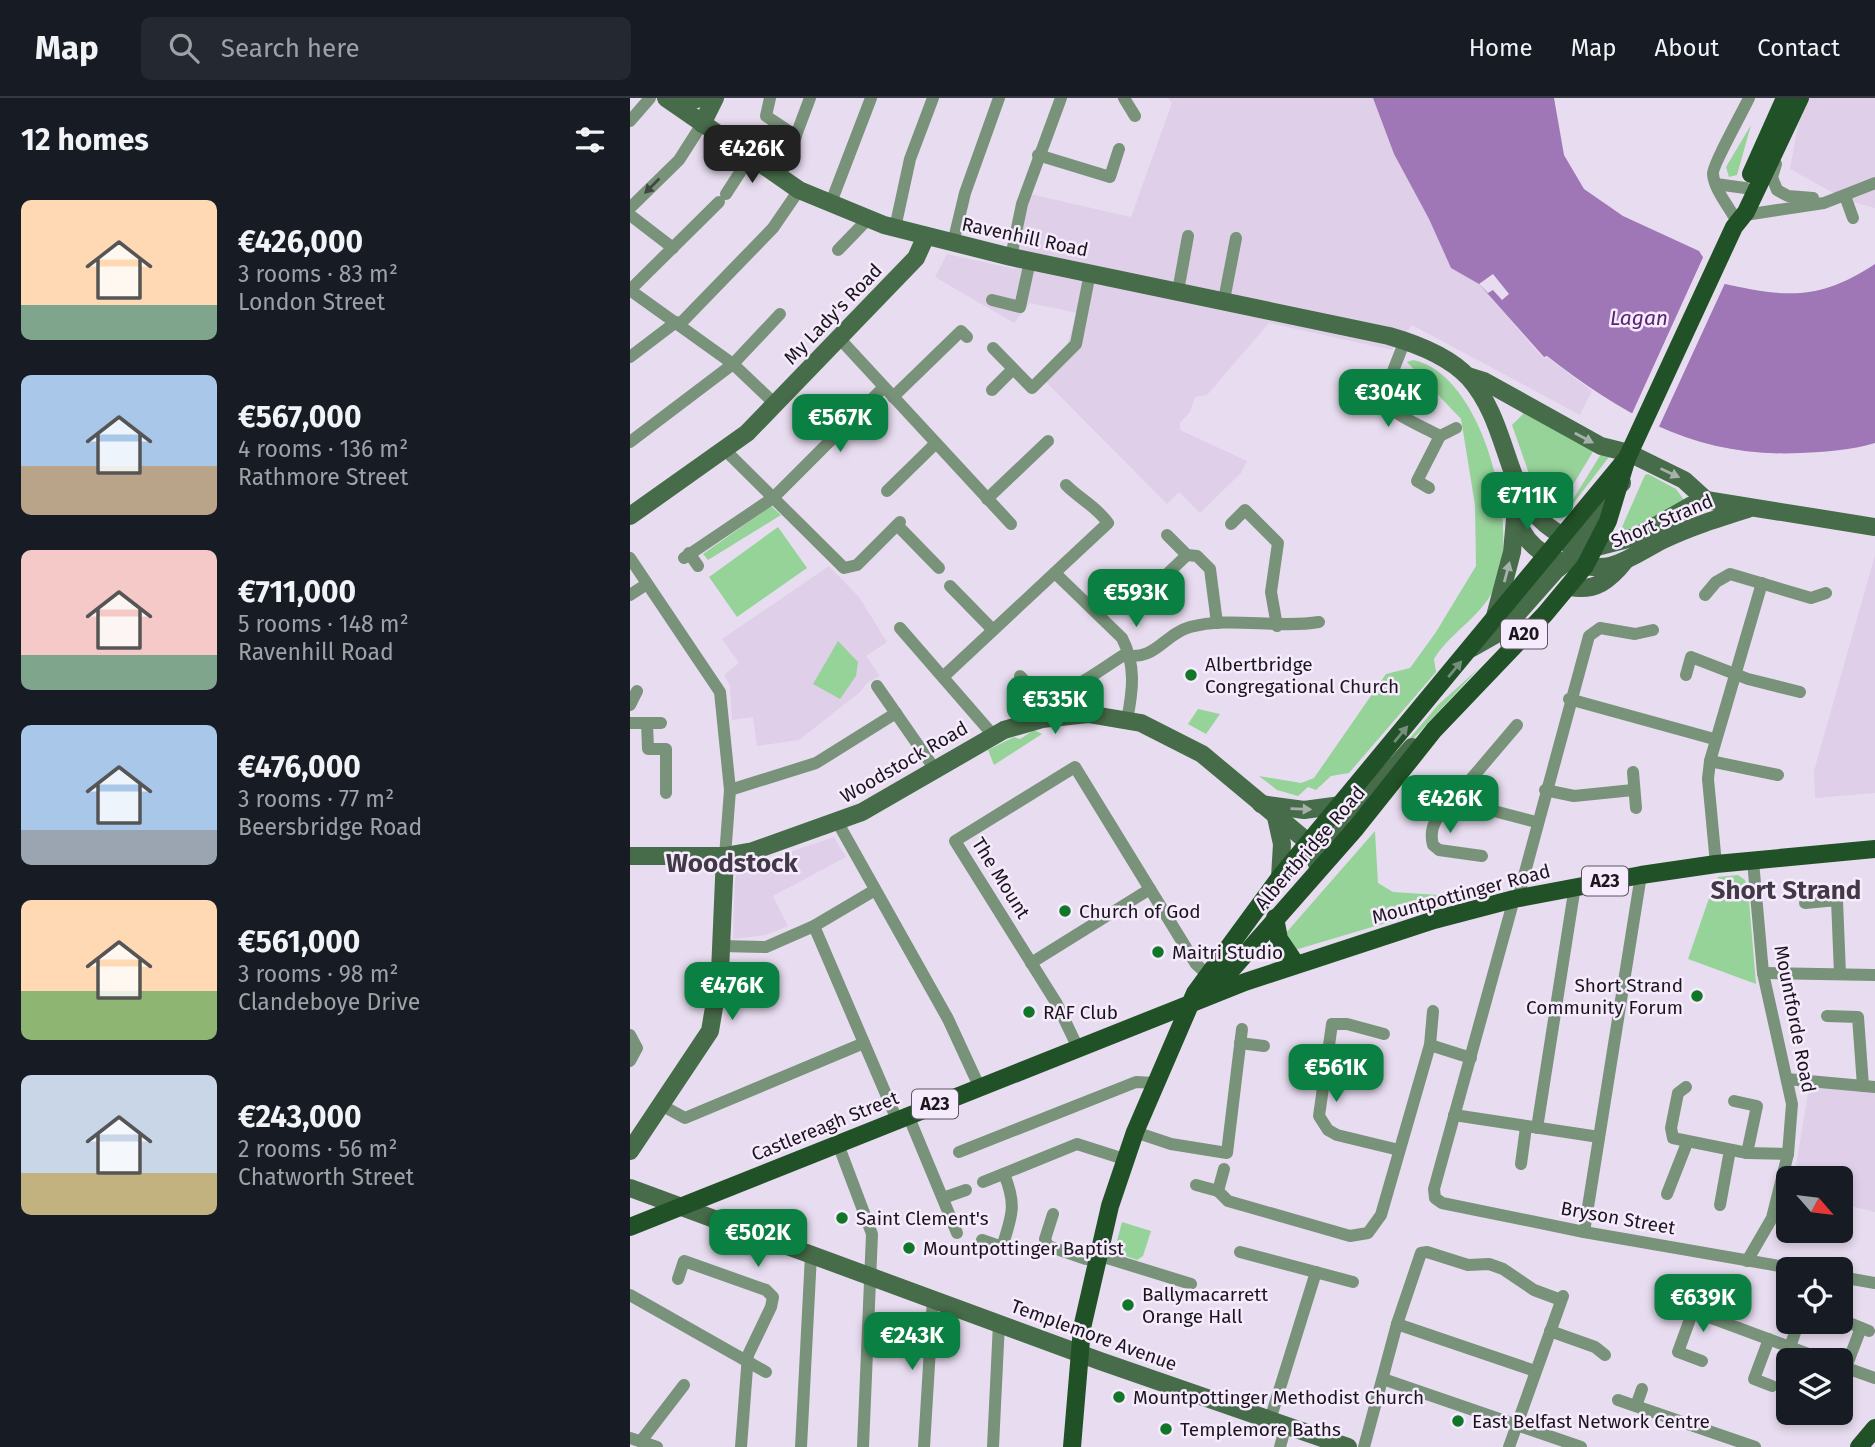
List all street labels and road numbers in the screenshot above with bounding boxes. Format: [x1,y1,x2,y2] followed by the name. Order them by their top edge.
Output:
[960,212,1090,262] street label: Ravenhill Road
[779,259,887,369] street label: My Lady's Road
[1608,489,1716,553] street label: Short Strand
[1501,620,1547,648] road number: A20
[836,716,972,808] street label: Woodstock Road
[1250,781,1370,915] street label: Albertbridge Road
[967,833,1035,923] street label: The Mount
[1369,859,1553,929] street label: Mountpottinger Road
[1582,866,1628,896] road number: A23
[1769,943,1821,1095] street label: Mountforde Road
[748,1086,902,1166] street label: Castlereagh Street
[912,1090,958,1119] road number: A23
[1559,1197,1677,1239] street label: Bryson Street
[1008,1294,1180,1376] street label: Templemore Avenue

